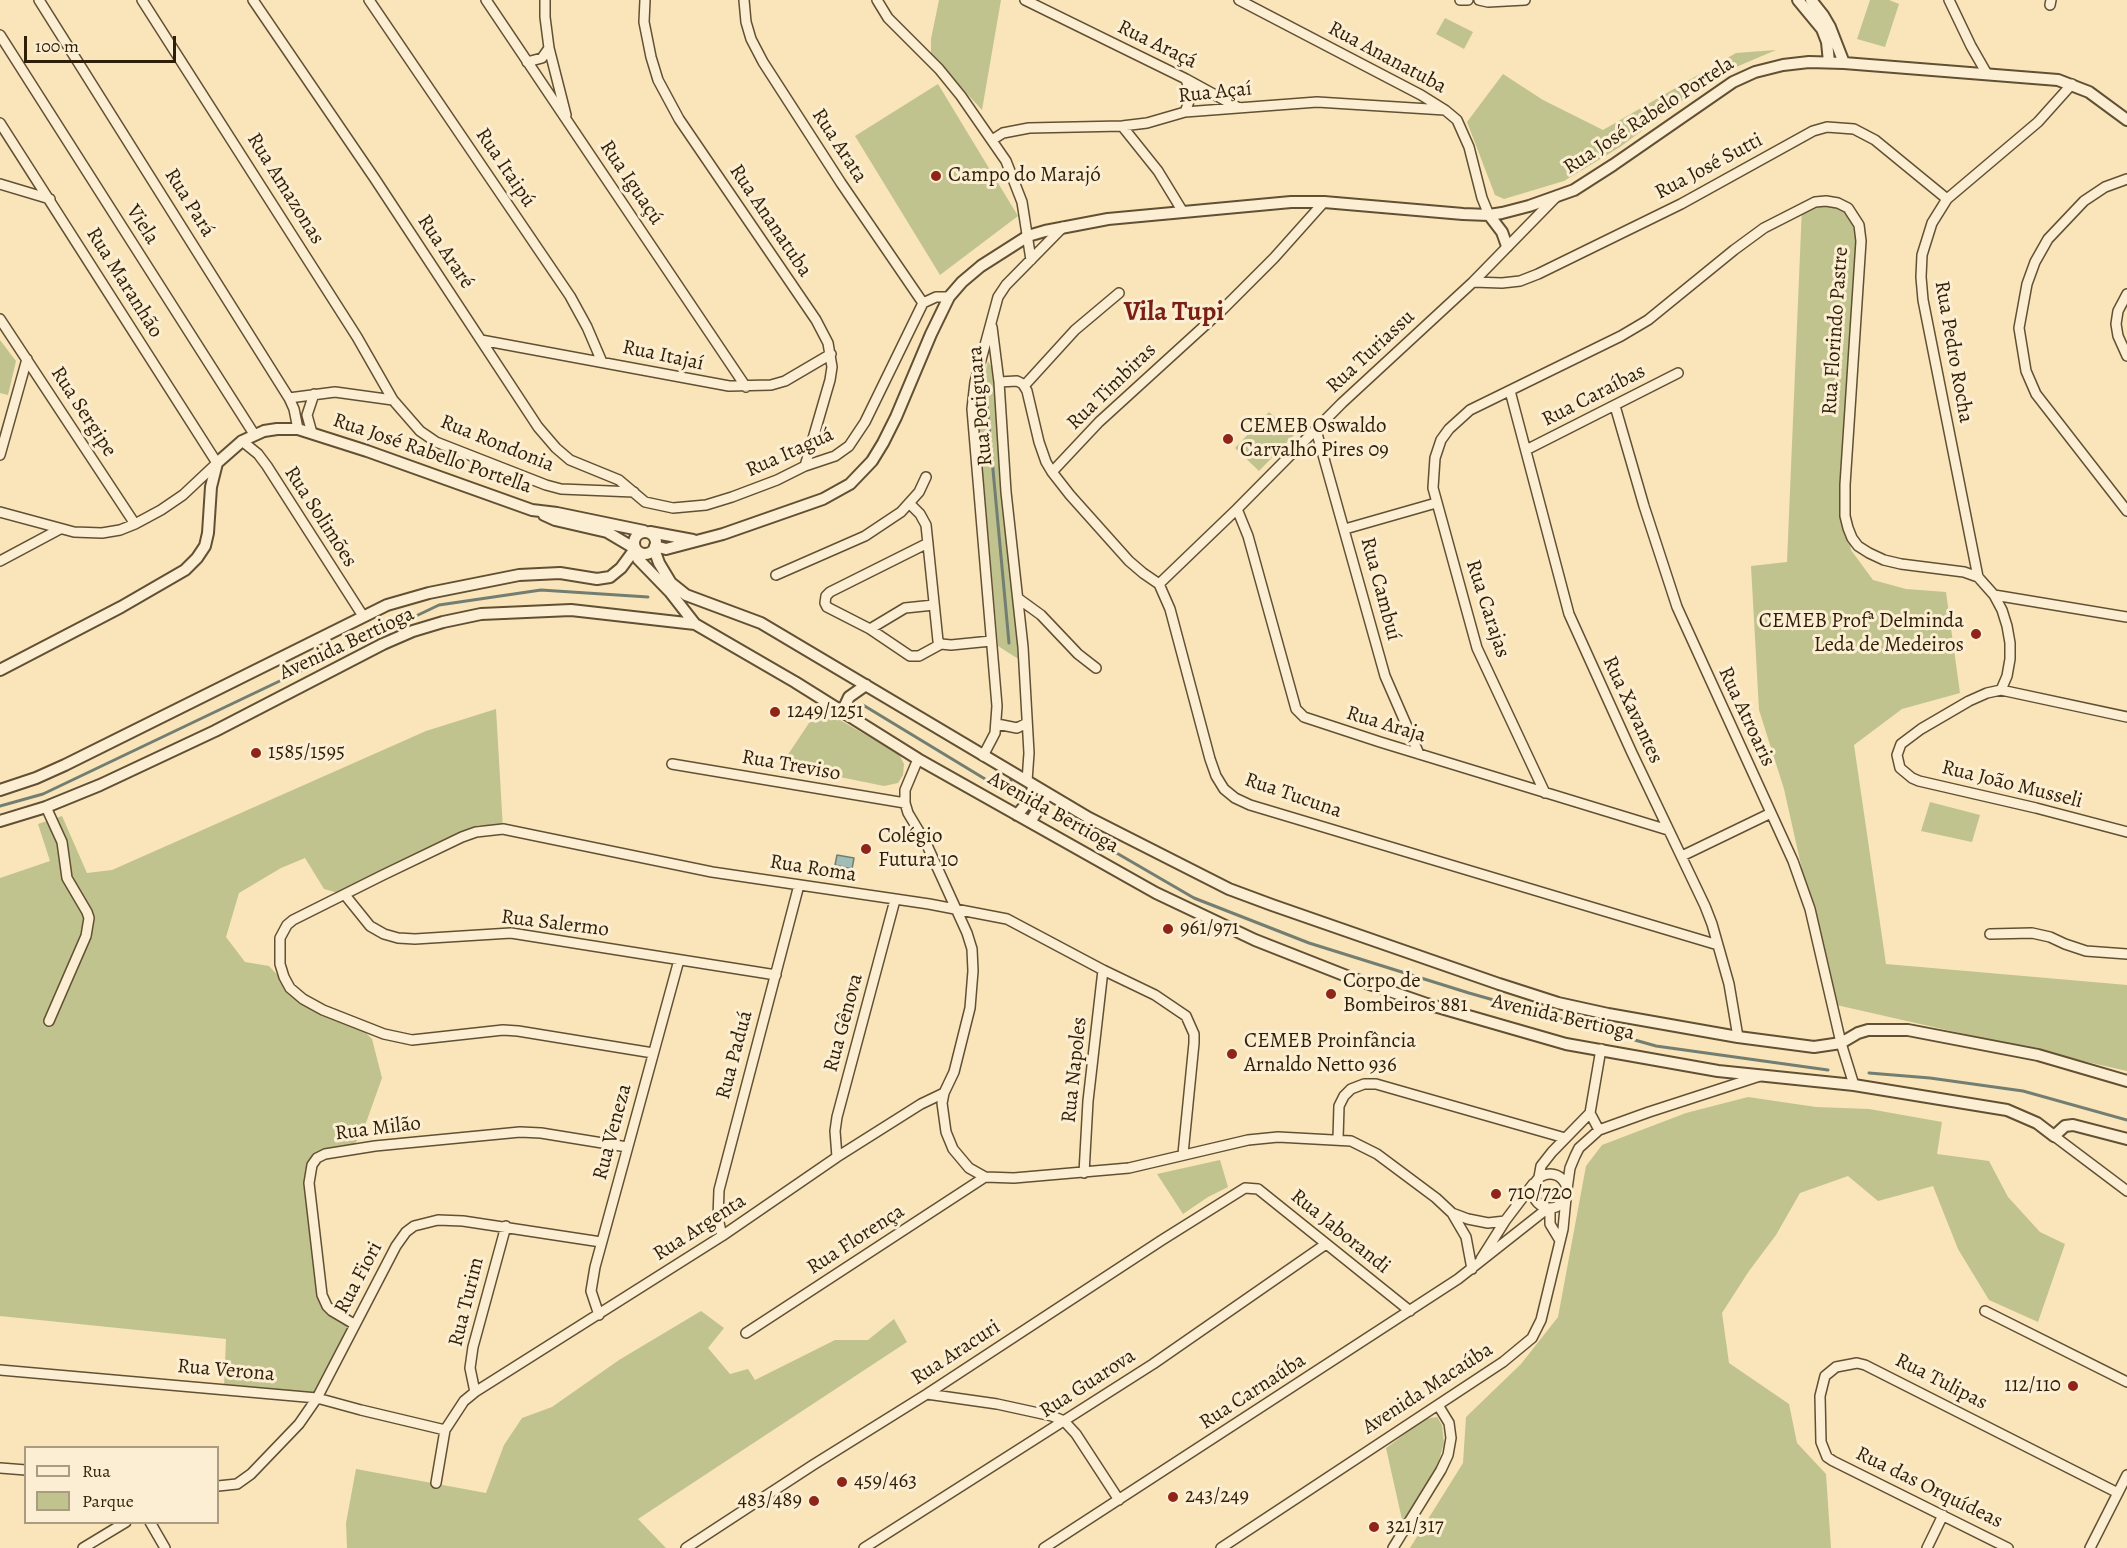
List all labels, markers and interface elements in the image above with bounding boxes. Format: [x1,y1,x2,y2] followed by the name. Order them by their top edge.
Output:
[1113,15,1201,75] street label: Rua Araçá
[1323,16,1451,100] street label: Rua Ananatuba
[27,24,178,62] scale bar
[35,34,79,58] text: 100 m
[1559,51,1739,181] street label: Rua José Rabelo Portela
[1177,77,1253,109] street label: Rua Açaí
[806,104,872,188] street label: Rua Arata
[469,124,541,212] street label: Rua Itaipú
[1651,128,1767,206] street label: Rua José Sutti
[241,129,329,249] street label: Rua Amazonas
[594,136,668,230] street label: Rua Iguaçú
[723,160,817,282] street label: Rua Ananatuba
[948,163,1101,189] place label: Campo do Marajó
[158,164,220,242] street label: Rua Pará
[929,169,943,183] marker: Campo do Marajó
[120,200,164,250] street label: Viela
[411,210,479,294] street label: Rua Araré
[80,223,168,343] street label: Rua Maranhão
[1818,246,1854,416] street label: Rua Florindo Pastre
[1928,279,1978,425] street label: Rua Pedro Rocha
[1124,297,1224,329] district label: Vila Tupi
[1322,305,1420,399] street label: Rua Turiassu
[620,335,706,377] street label: Rua Itajaí
[1062,338,1162,436] street label: Rua Timbiras
[963,345,999,467] street label: Rua Potiguara
[1538,359,1650,433] street label: Rua Caraíbas
[44,362,122,462] street label: Rua Sergipe
[329,408,535,500] street label: Rua José Rabello Portella
[436,410,558,478] street label: Rua Rondonia
[1240,414,1389,464] place label: CEMEB Oswaldo Carvalho Pires 09
[742,422,838,484] street label: Rua Itaguá
[1221,432,1235,446] marker: CEMEB Oswaldo Carvalho Pires 09
[278,462,362,572] street label: Rua Solimões
[1354,535,1406,643] street label: Rua Cambuí
[1459,557,1515,661] street label: Rua Carajas
[275,602,419,686] street label: Avenida Bertioga
[1759,609,1964,659] place label: CEMEB Profª Delminda Leda de Medeiros
[1969,627,1983,641] marker: CEMEB Profª Delminda Leda de Medeiros
[1596,652,1668,768] street label: Rua Xavantes
[1712,663,1780,771] street label: Rua Atroaris
[787,699,864,725] place label: 1249/1251
[1343,701,1429,749] street label: Rua Araja
[768,705,782,719] marker: 1249/1251
[268,740,345,766] place label: 1585/1595
[740,745,842,787] street label: Rua Treviso
[249,746,263,760] marker: 1585/1595
[1939,755,2085,815] street label: Rua João Musseli
[983,767,1123,859] street label: Avenida Bertioga
[1241,768,1345,824] street label: Rua Tucuna
[878,824,959,874] place label: Colégio Futura 10
[859,842,873,856] marker: Colégio Futura 10
[768,850,858,888] street label: Rua Roma
[500,905,610,943] street label: Rua Salermo
[1180,916,1239,942] place label: 961/971
[1161,922,1175,936] marker: 961/971
[1343,969,1468,1019] place label: Corpo de Bombeiros 881
[819,971,869,1075] street label: Rua Gênova
[1324,987,1338,1001] marker: Corpo de Bombeiros 881
[1489,989,1637,1047] street label: Avenida Bertioga
[711,1008,759,1102] street label: Rua Paduá
[1057,1016,1093,1124] street label: Rua Napoles
[1244,1029,1416,1079] place label: CEMEB Proinfância Arnaldo Netto 936
[1225,1047,1239,1061] marker: CEMEB Proinfância Arnaldo Netto 936
[588,1081,638,1183] street label: Rua Veneza
[334,1111,422,1147] street label: Rua Milão
[1508,1181,1572,1207] place label: 710/720
[1285,1184,1395,1280] street label: Rua Jaborandi
[1489,1187,1503,1201] marker: 710/720
[649,1189,751,1267] street label: Rua Argenta
[803,1199,909,1281] street label: Rua Florença
[330,1238,388,1318] street label: Rua Fiori
[444,1255,490,1349] street label: Rua Turim
[907,1315,1005,1391] street label: Rua Aracuri
[1358,1337,1498,1441] street label: Avenida Macaúba
[1035,1344,1141,1424] street label: Rua Guarova
[1195,1348,1311,1436] street label: Rua Carnaúba
[1891,1348,1991,1416] street label: Rua Tulipas
[176,1354,276,1388] street label: Rua Verona
[2004,1373,2061,1399] place label: 112/110
[2066,1379,2080,1393] marker: 112/110
[1851,1441,2007,1535] street label: Rua das Orquídeas
[24,1446,219,1524] legend
[82,1459,111,1483] text: Rua
[854,1469,917,1495] place label: 459/463
[835,1475,849,1489] marker: 459/463
[1185,1484,1249,1510] place label: 243/249
[737,1488,802,1514] place label: 483/489
[82,1489,134,1513] text: Parque
[1166,1490,1180,1504] marker: 243/249
[807,1494,821,1508] marker: 483/489
[1386,1514,1444,1540] place label: 321/317
[1367,1520,1381,1534] marker: 321/317

